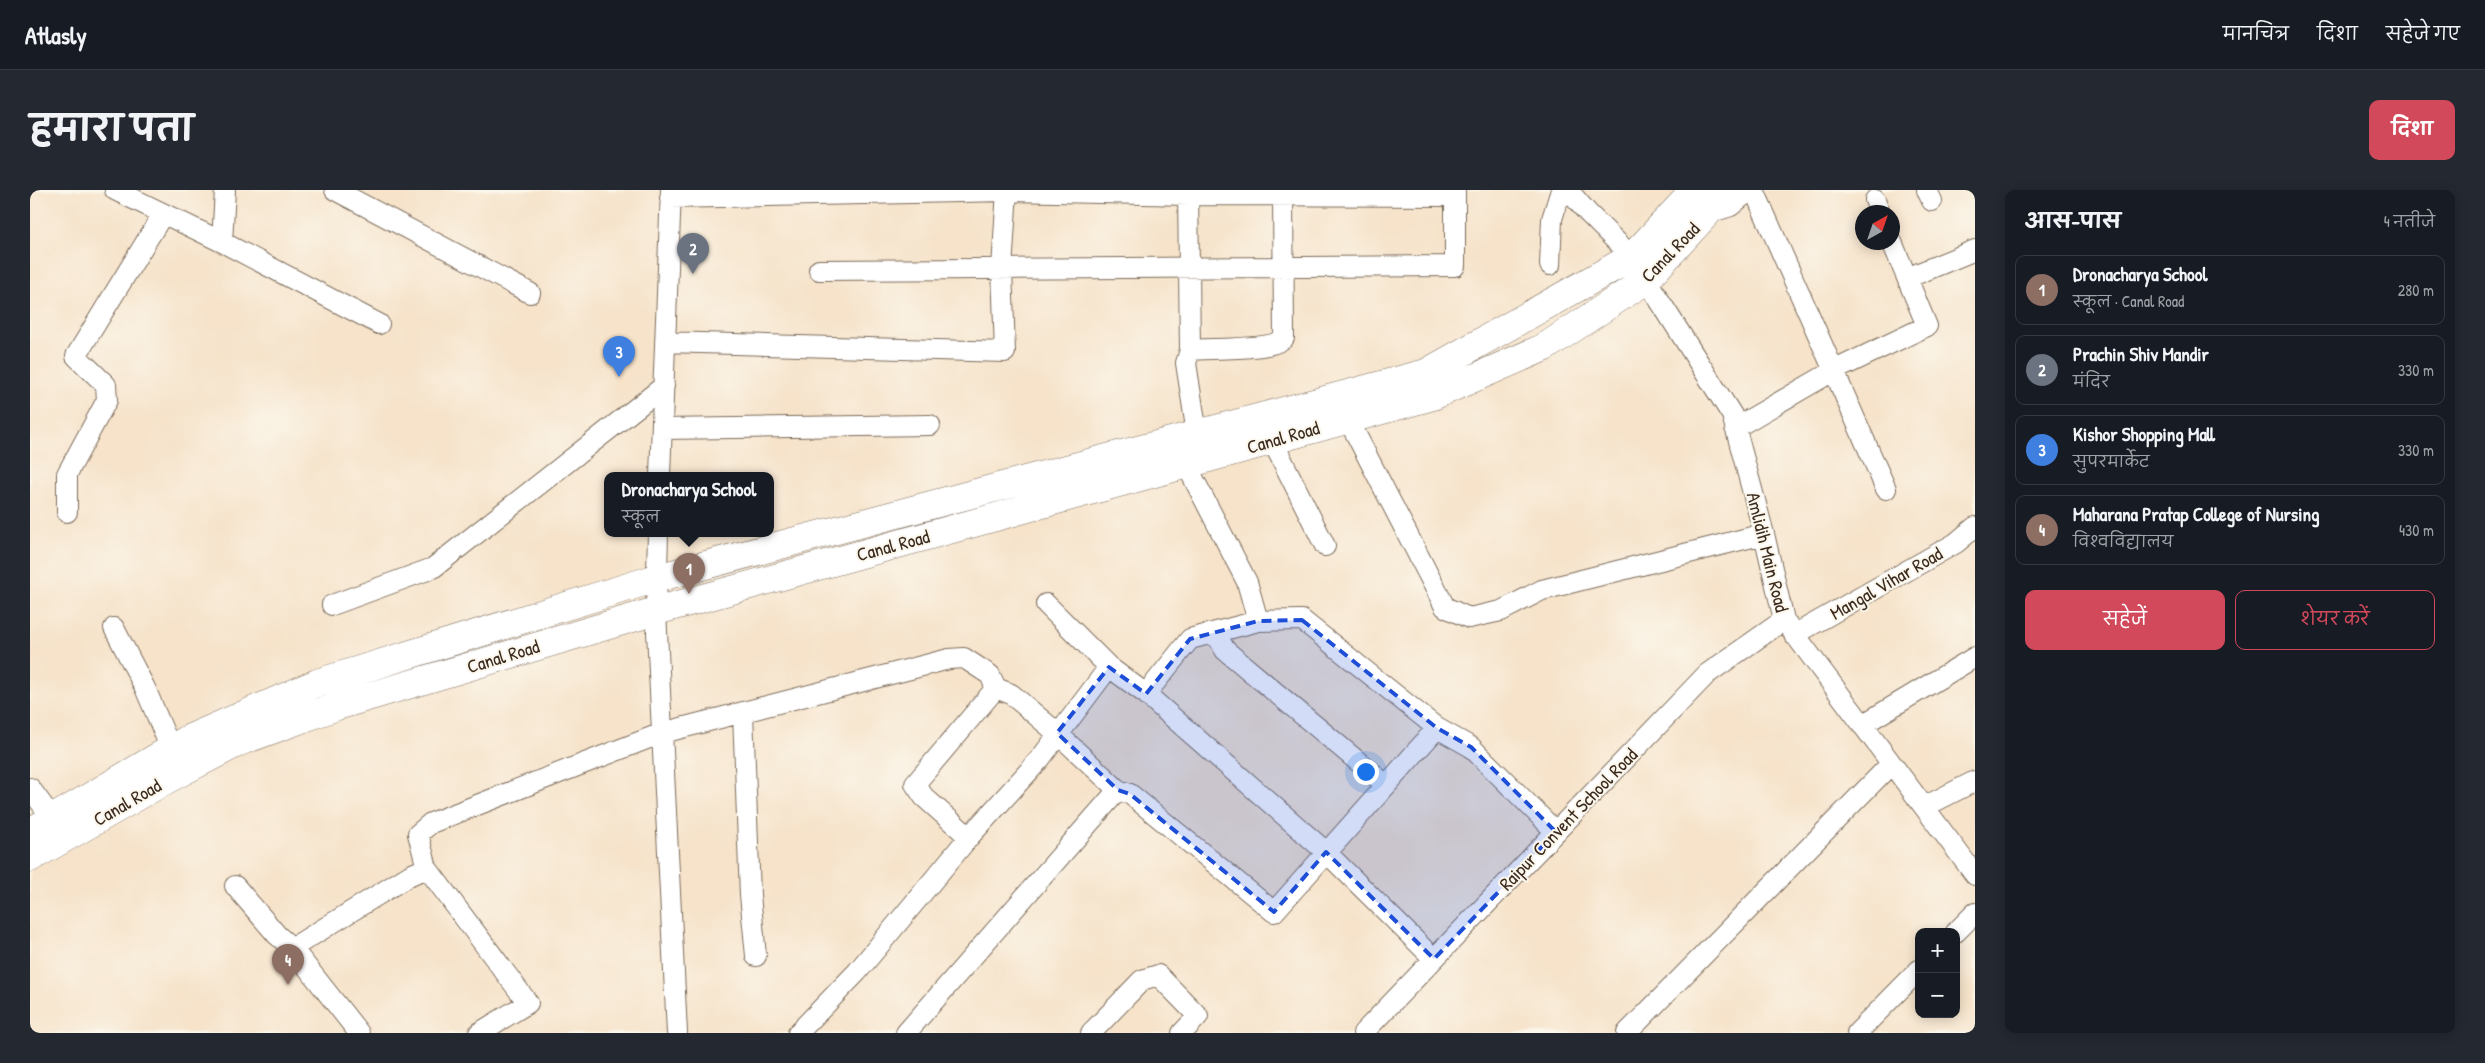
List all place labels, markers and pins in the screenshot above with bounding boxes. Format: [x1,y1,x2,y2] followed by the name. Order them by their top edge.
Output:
[677,233,709,274] pin: 2
[603,336,635,377] pin: 3
[673,553,705,594] pin: 1
[272,944,304,985] pin: 4

